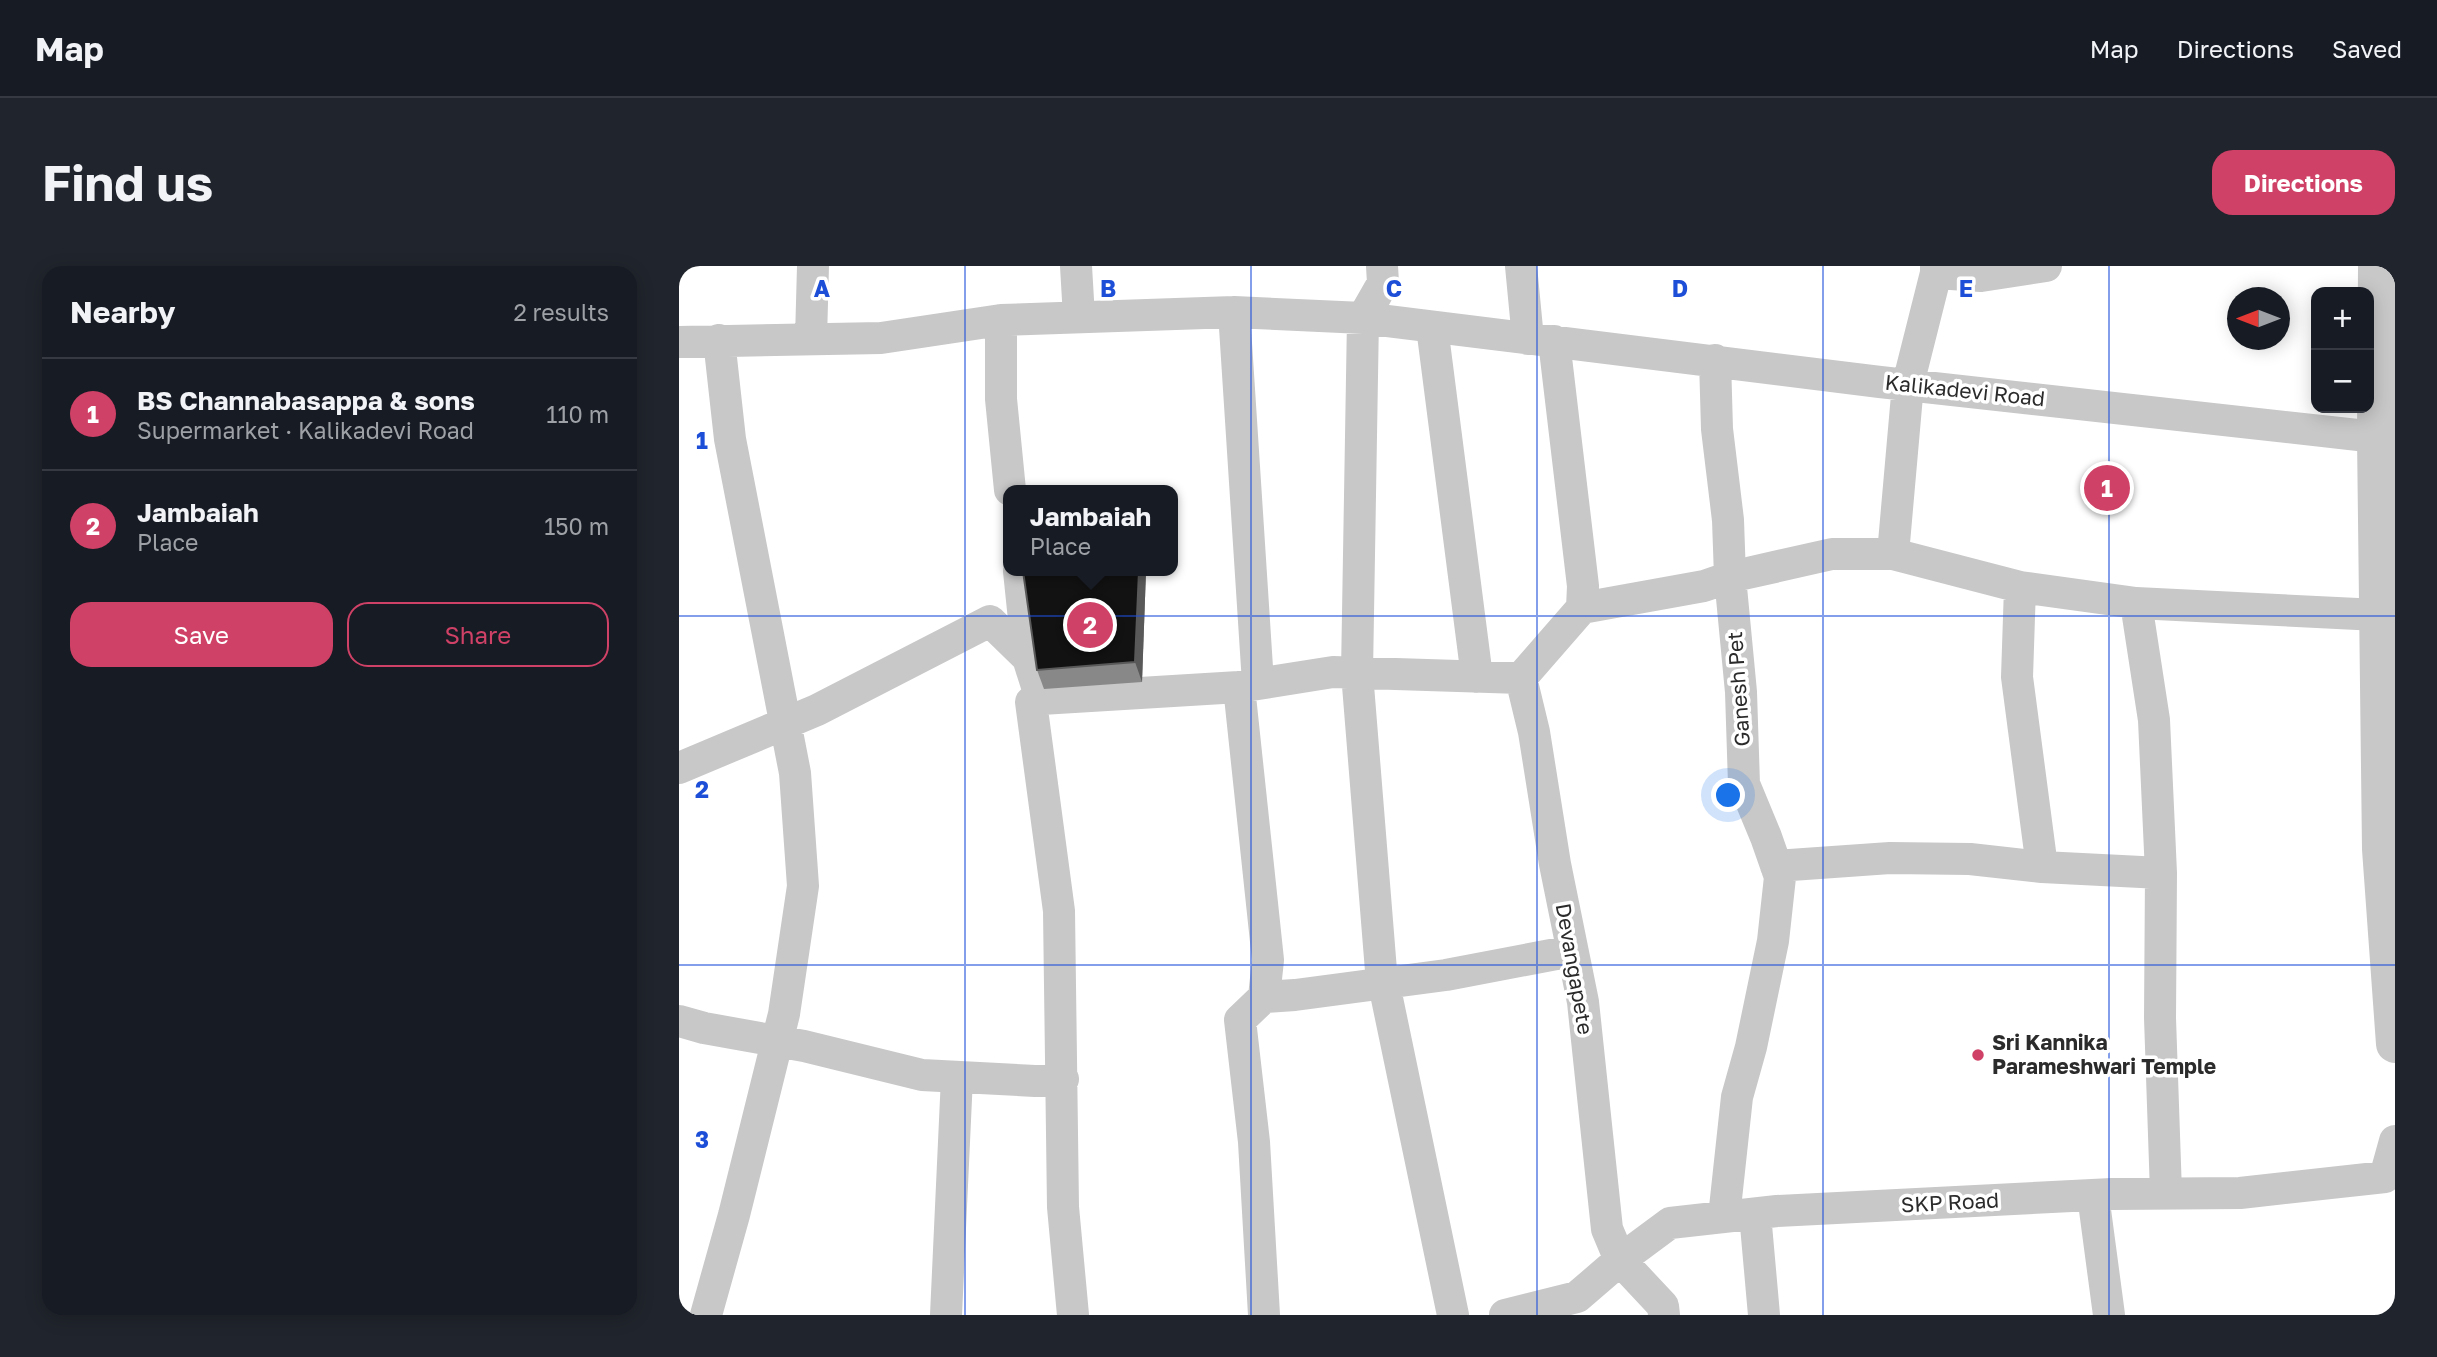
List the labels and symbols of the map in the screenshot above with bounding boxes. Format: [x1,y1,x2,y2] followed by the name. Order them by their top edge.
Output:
[814,274,831,302] text: A
[1100,274,1116,302] text: B
[1386,274,1402,302] text: C
[1672,274,1688,302] text: D
[1959,274,1973,302] text: E
[2227,287,2290,350] north arrow
[1884,369,2046,411] street label: Kalikadevi Road
[696,426,708,454] text: 1
[2084,462,2130,514] pin: 1
[1067,599,1113,651] pin: 2
[1721,631,1755,747] street label: Ganesh Pet
[695,775,709,803] text: 2
[1711,778,1745,812] your location
[1551,901,1599,1036] street label: Devangapete
[1992,1029,2216,1079] place label: Sri Kannika Parameshwari Temple
[1970,1047,1986,1063] marker: Sri Kannika Parameshwari Temple
[695,1125,709,1153] text: 3
[1900,1186,2000,1218] street label: SKP Road

